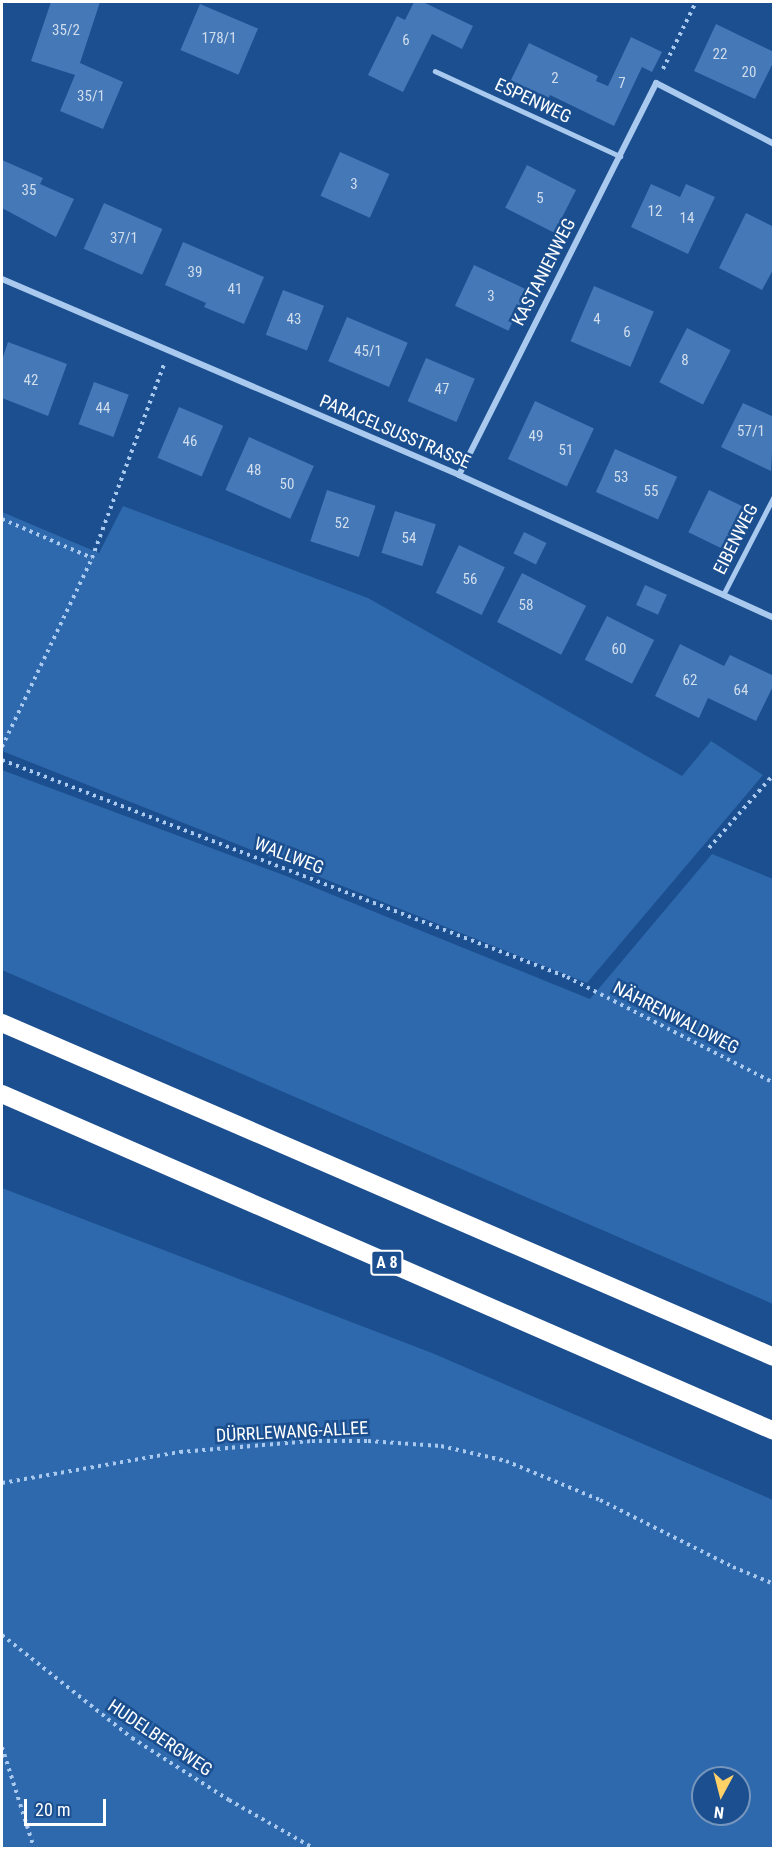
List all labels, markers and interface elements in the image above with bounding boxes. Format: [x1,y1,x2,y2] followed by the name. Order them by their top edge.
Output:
[52,22,80,40] house number: 35/2
[201,30,237,48] house number: 178/1
[402,32,410,50] house number: 6
[713,46,727,64] house number: 22
[742,64,756,82] house number: 20
[551,70,559,88] house number: 2
[491,74,575,128] street label: ESPENWEG
[618,75,626,93] house number: 7
[77,88,105,106] house number: 35/1
[350,176,358,194] house number: 3
[22,182,36,200] house number: 35
[536,190,544,208] house number: 5
[648,203,662,221] house number: 12
[680,210,694,228] house number: 14
[508,215,580,329] street label: KASTANIENWEG
[110,230,138,248] house number: 37/1
[188,264,202,282] house number: 39
[228,281,242,299] house number: 41
[487,288,495,306] house number: 3
[287,311,301,329] house number: 43
[593,311,601,329] house number: 4
[623,324,631,342] house number: 6
[354,343,382,361] house number: 45/1
[681,352,689,370] house number: 8
[24,372,38,390] house number: 42
[435,381,449,399] house number: 47
[316,390,474,474] street label: PARACELSUSSTRASSE
[96,400,110,418] house number: 44
[737,423,765,441] house number: 57/1
[529,428,543,446] house number: 49
[183,433,197,451] house number: 46
[559,442,573,460] house number: 51
[247,462,261,480] house number: 48
[614,469,628,487] house number: 53
[280,476,294,494] house number: 50
[644,483,658,501] house number: 55
[709,500,763,578] street label: EIBENWEG
[335,515,349,533] house number: 52
[402,530,416,548] house number: 54
[463,571,477,589] house number: 56
[519,597,533,615] house number: 58
[612,641,626,659] house number: 60
[683,672,697,690] house number: 62
[734,682,748,700] house number: 64
[251,833,327,879] street label: WALLWEG
[609,977,743,1059] street label: NÄHRENWALDWEG
[369,1250,405,1276] road number: A 8
[215,1417,369,1447] street label: DÜRRLEWANG-ALLEE
[104,1695,216,1781] street label: HUDELBERGWEG
[691,1766,751,1826] north arrow
[27,1787,110,1825] scale bar
[35,1799,70,1820] text: 20 m
[713,1802,725,1822] text: N

